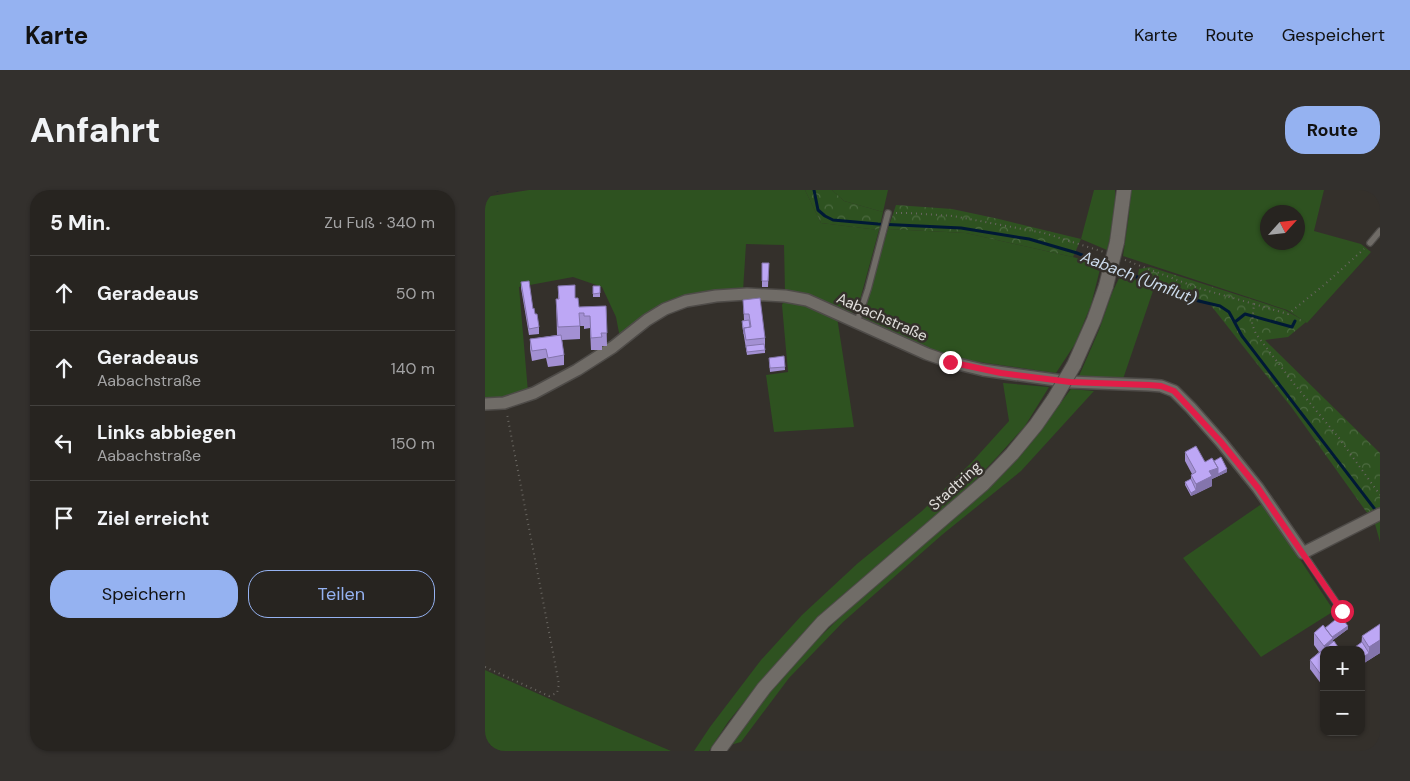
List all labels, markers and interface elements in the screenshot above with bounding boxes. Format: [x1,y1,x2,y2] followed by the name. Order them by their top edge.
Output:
[25,20,88,51] text: Karte
[1134,23,1178,47] text: Karte
[1206,23,1254,47] text: Route
[1282,23,1385,47] text: Gespeichert
[1285,106,1380,154] button: Route
[30,107,160,153] text: Anfahrt
[1260,205,1305,250] north arrow
[50,209,111,237] text: 5 Min.
[324,212,435,233] text: Zu Fuß · 340 m
[1077,245,1200,309] water label: Aabach (Umflut)
[50,279,78,307] icon: ahead
[97,281,199,306] text: Geradeaus
[396,283,435,304] text: 50 m
[833,288,931,346] street label: Aabachstraße
[97,345,199,370] text: Geradeaus
[939,351,962,374] route end
[50,354,78,382] icon: ahead
[391,358,435,379] text: 140 m
[97,370,201,391] text: Aabachstraße
[97,420,236,445] text: Links abbiegen
[50,429,78,457] icon: left
[391,433,435,454] text: 150 m
[97,445,201,466] text: Aabachstraße
[924,457,986,515] street label: Stadtring
[50,504,78,532] icon: arrive
[97,506,209,531] text: Ziel erreicht
[50,570,238,618] button: Speichern
[248,570,435,618] button: Teilen
[1331,600,1354,623] route start
[1320,646,1365,736] map controls
[1320,646,1365,691] button: +
[1320,691,1365,736] button: −

